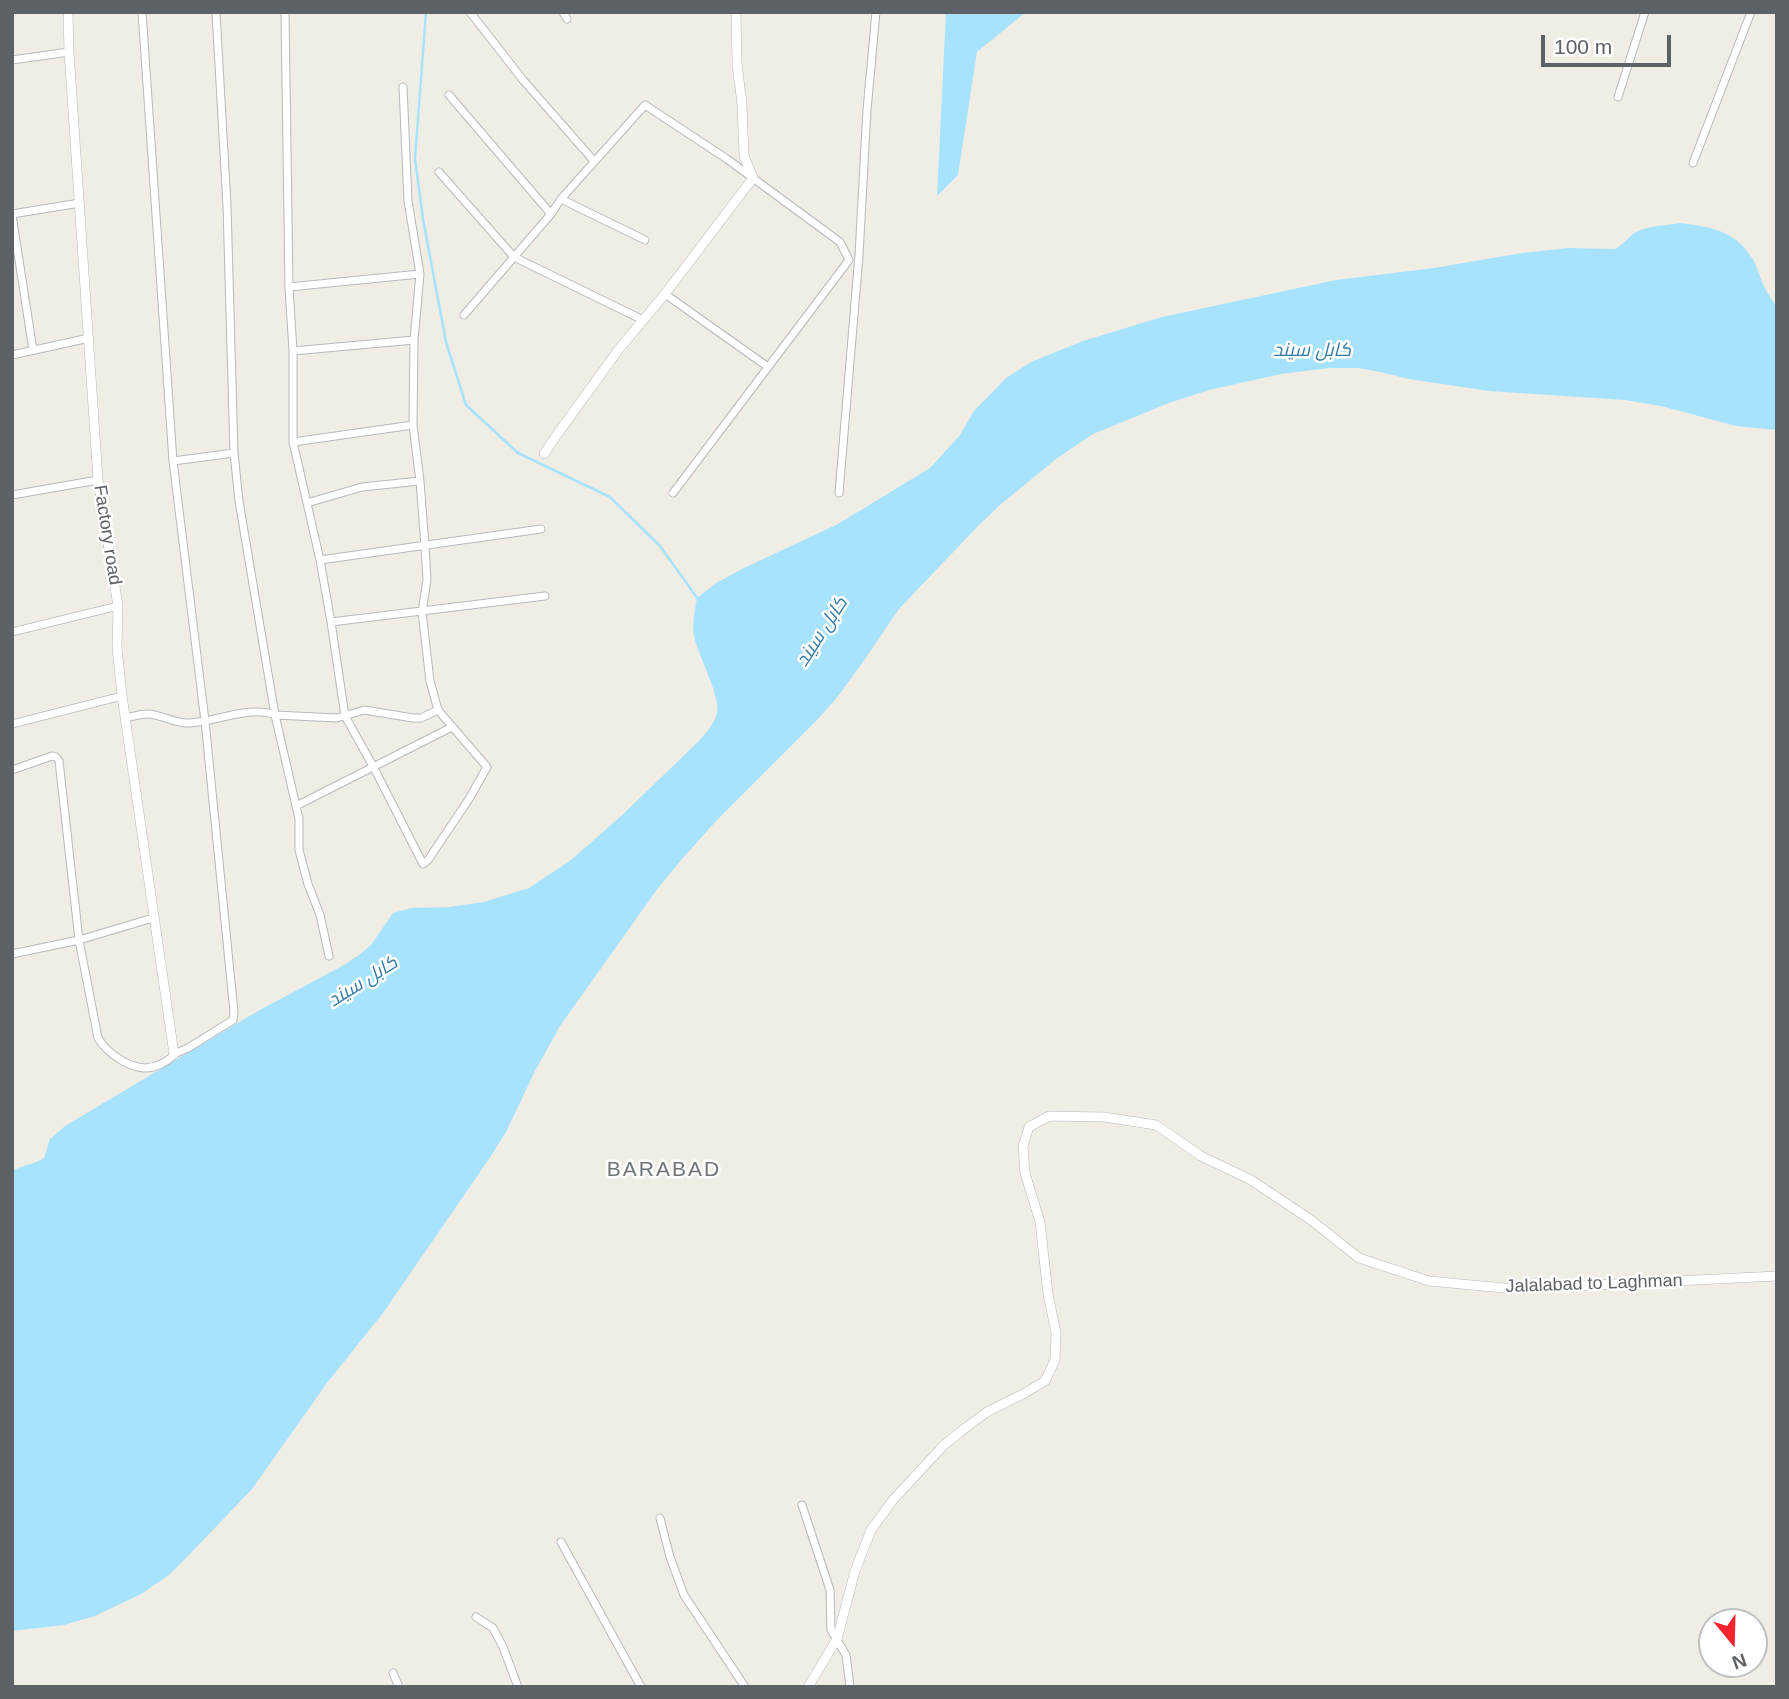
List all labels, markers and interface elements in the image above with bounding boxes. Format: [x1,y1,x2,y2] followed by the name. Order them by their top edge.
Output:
[1544,21,1674,65] scale bar
[1554,35,1612,58] text: 100 m
[1273,340,1351,362] water label: کابل سيند
[88,483,126,587] street label: Factory road
[791,593,853,671] water label: کابل سيند
[324,952,402,1012] water label: کابل سيند
[608,1157,720,1183] district label: BARABAD
[1505,1270,1683,1298] street label: Jalalabad to Laghman
[1698,1608,1768,1678] north arrow
[1729,1649,1749,1674] text: N

